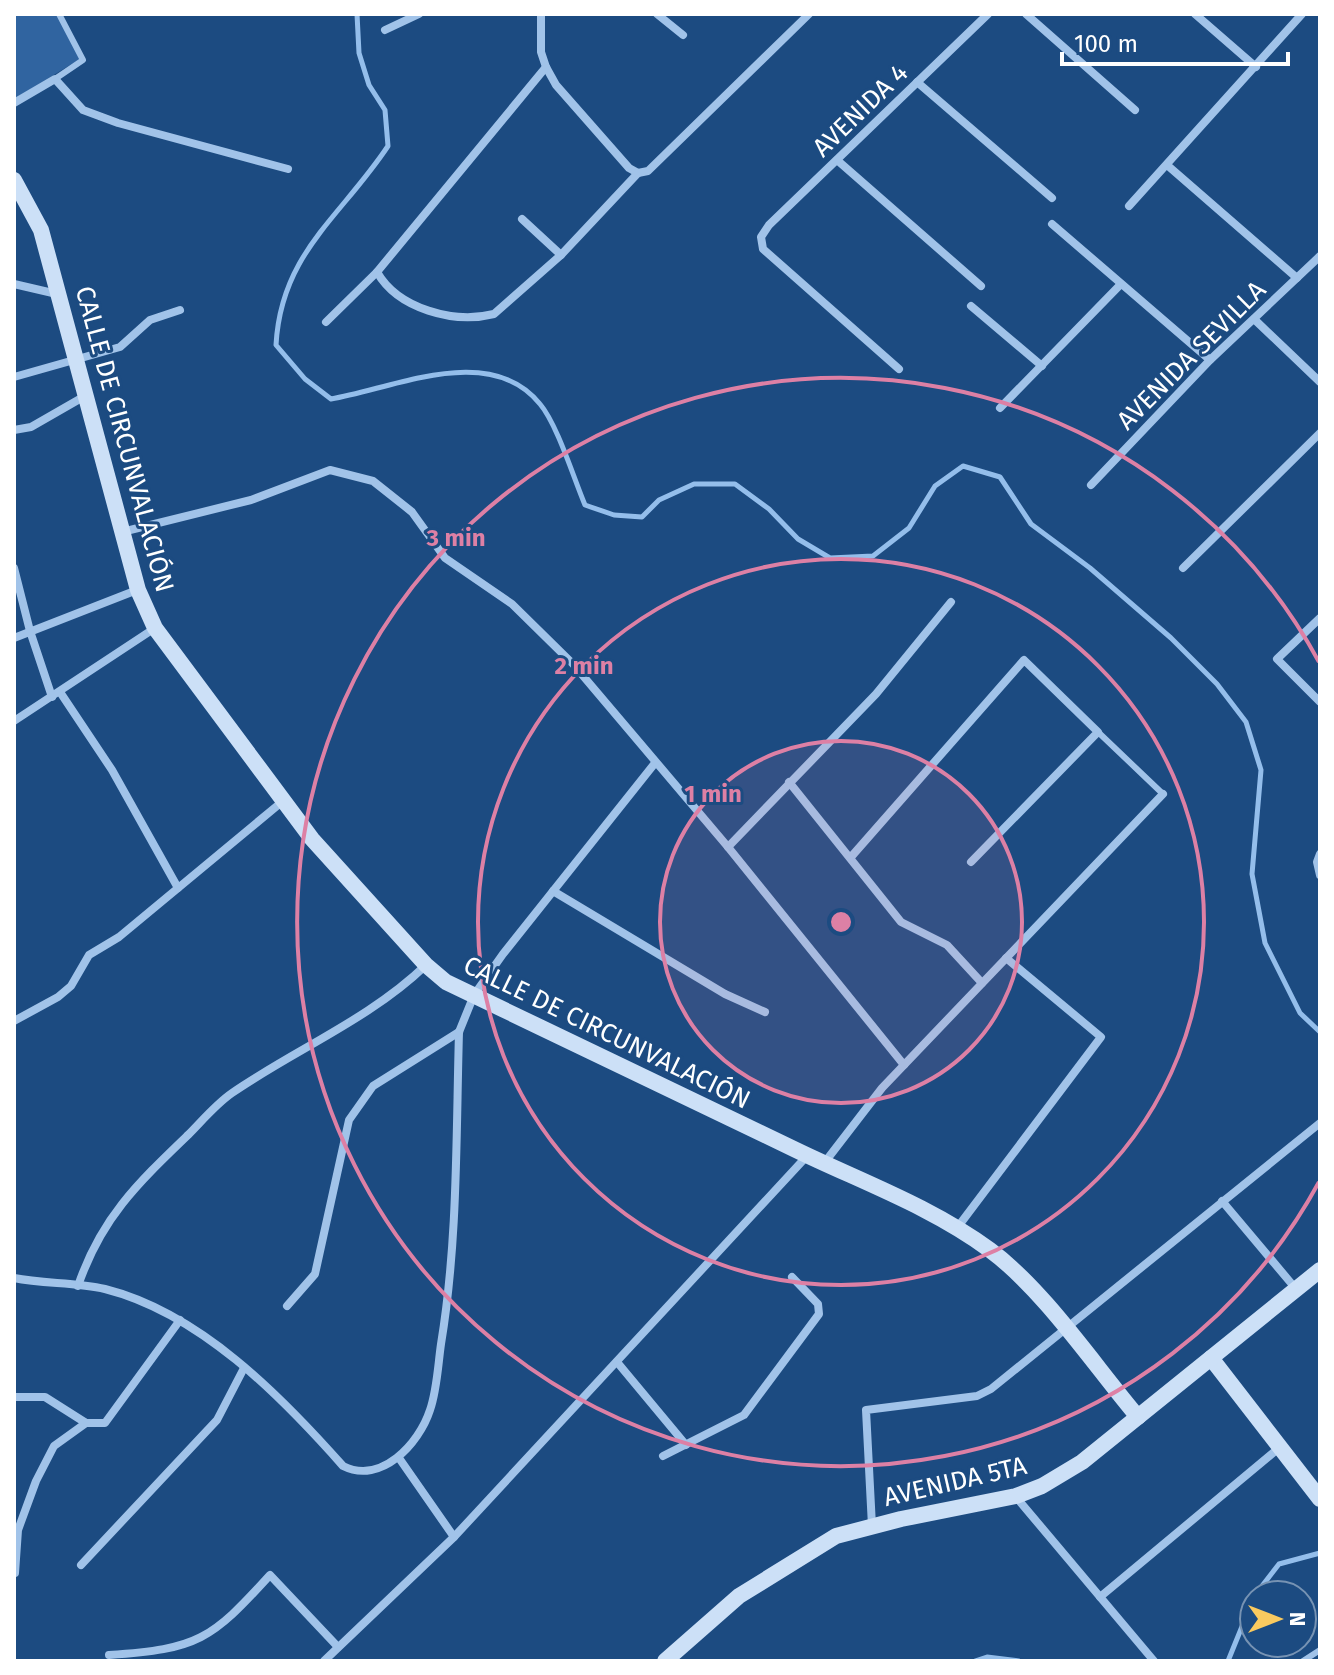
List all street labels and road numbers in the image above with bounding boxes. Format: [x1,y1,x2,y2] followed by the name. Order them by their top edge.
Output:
[806,57,915,163] street label: AVENIDA 4
[1111,274,1272,436] street label: AVENIDA SEVILLA
[69,283,180,595] street label: CALLE DE CIRCUNVALACIÓN
[458,949,755,1115] street label: CALLE DE CIRCUNVALACIÓN
[881,1450,1030,1513] street label: AVENIDA 5TA

